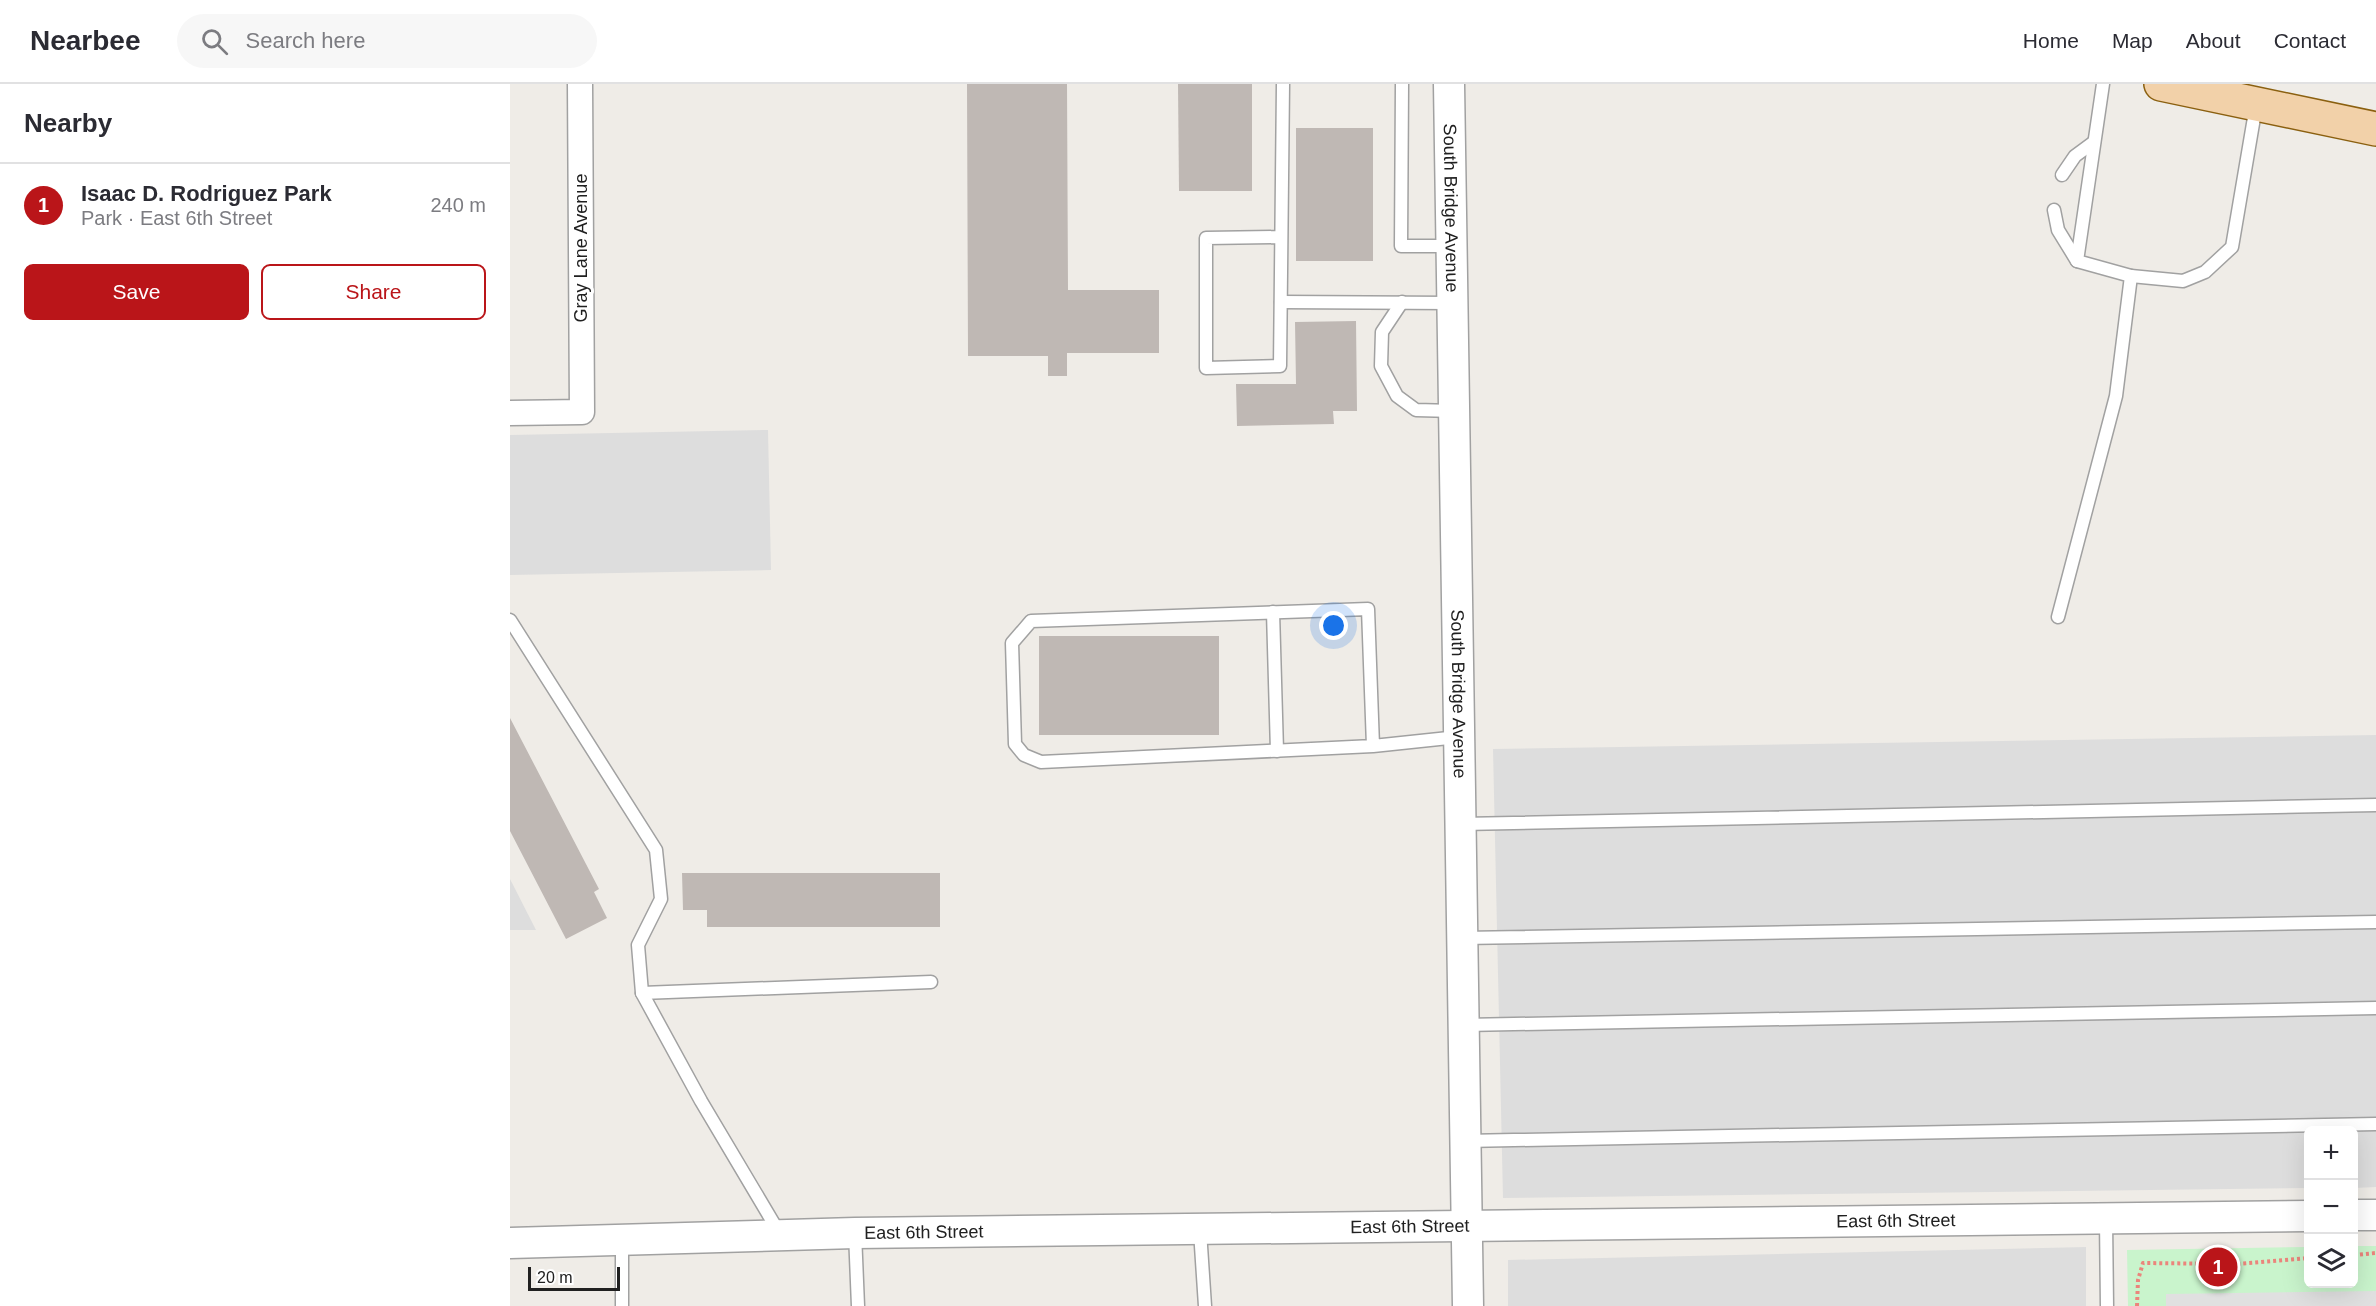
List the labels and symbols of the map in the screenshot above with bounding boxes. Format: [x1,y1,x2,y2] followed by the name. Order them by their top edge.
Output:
[1440,123,1462,293] street label: South Bridge Avenue
[571,174,591,322] street label: Gray Lane Avenue
[1447,609,1470,779] street label: South Bridge Avenue
[1319,611,1348,640] your location
[1836,1210,1955,1232] street label: East 6th Street
[1350,1216,1470,1237] street label: East 6th Street
[864,1221,984,1243] street label: East 6th Street
[2198,1244,2238,1290] pin: 1
[528,1264,620,1292] scale bar

